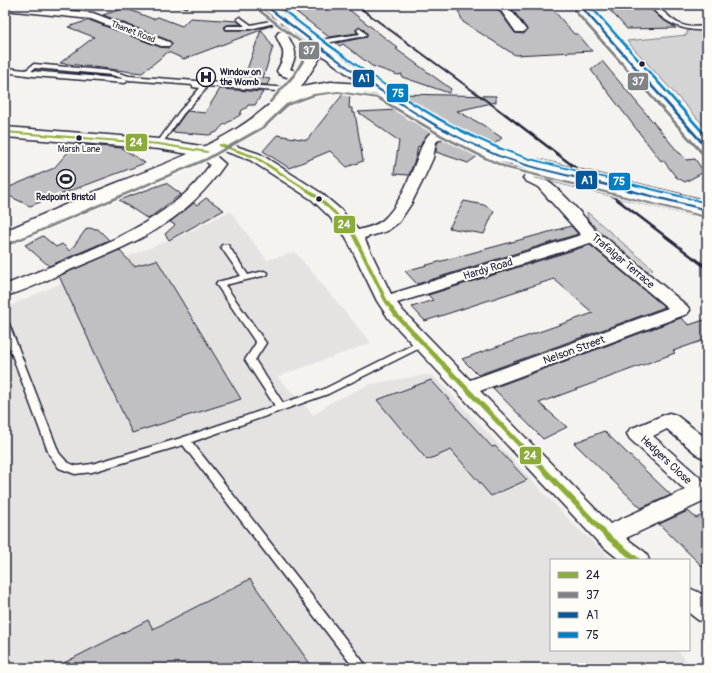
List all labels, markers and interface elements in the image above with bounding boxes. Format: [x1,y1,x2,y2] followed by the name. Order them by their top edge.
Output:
[109,18,157,46] street label: Thanet Road
[298,41,320,60] line badge: 37
[303,44,315,57] text: 37
[637,59,647,69] unlabelled marker
[195,66,217,88] hospital icon: Window on the Womb
[219,67,261,88] place label: Window on the Womb
[352,69,375,88] line badge: A1
[358,72,370,85] text: A1
[627,72,649,91] line badge: 37
[632,75,644,88] text: 37
[386,83,409,103] line badge: 75
[392,87,404,100] text: 75
[74,133,84,143] marker: Marsh Lane
[125,133,148,152] line badge: 24
[130,136,143,149] text: 24
[58,144,101,155] place label: Marsh Lane
[55,168,77,190] sports icon: Redpoint Bristol
[575,170,598,190] line badge: A1
[608,172,631,191] line badge: 75
[581,174,593,187] text: A1
[613,175,625,188] text: 75
[36,192,96,203] place label: Redpoint Bristol
[314,194,324,204] unlabelled marker
[333,215,356,234] line badge: 24
[338,218,351,231] text: 24
[589,231,658,292] street label: Trafalgar Terrace
[462,255,514,283] street label: Hardy Road
[541,333,607,367] street label: Nelson Street
[638,433,695,487] street label: Hedgers Close
[519,446,542,465] line badge: 24
[524,449,537,462] text: 24
[550,559,690,651] legend
[586,568,600,583] text: 24
[586,588,600,603] text: 37
[586,608,598,623] text: A1
[586,628,599,643] text: 75

